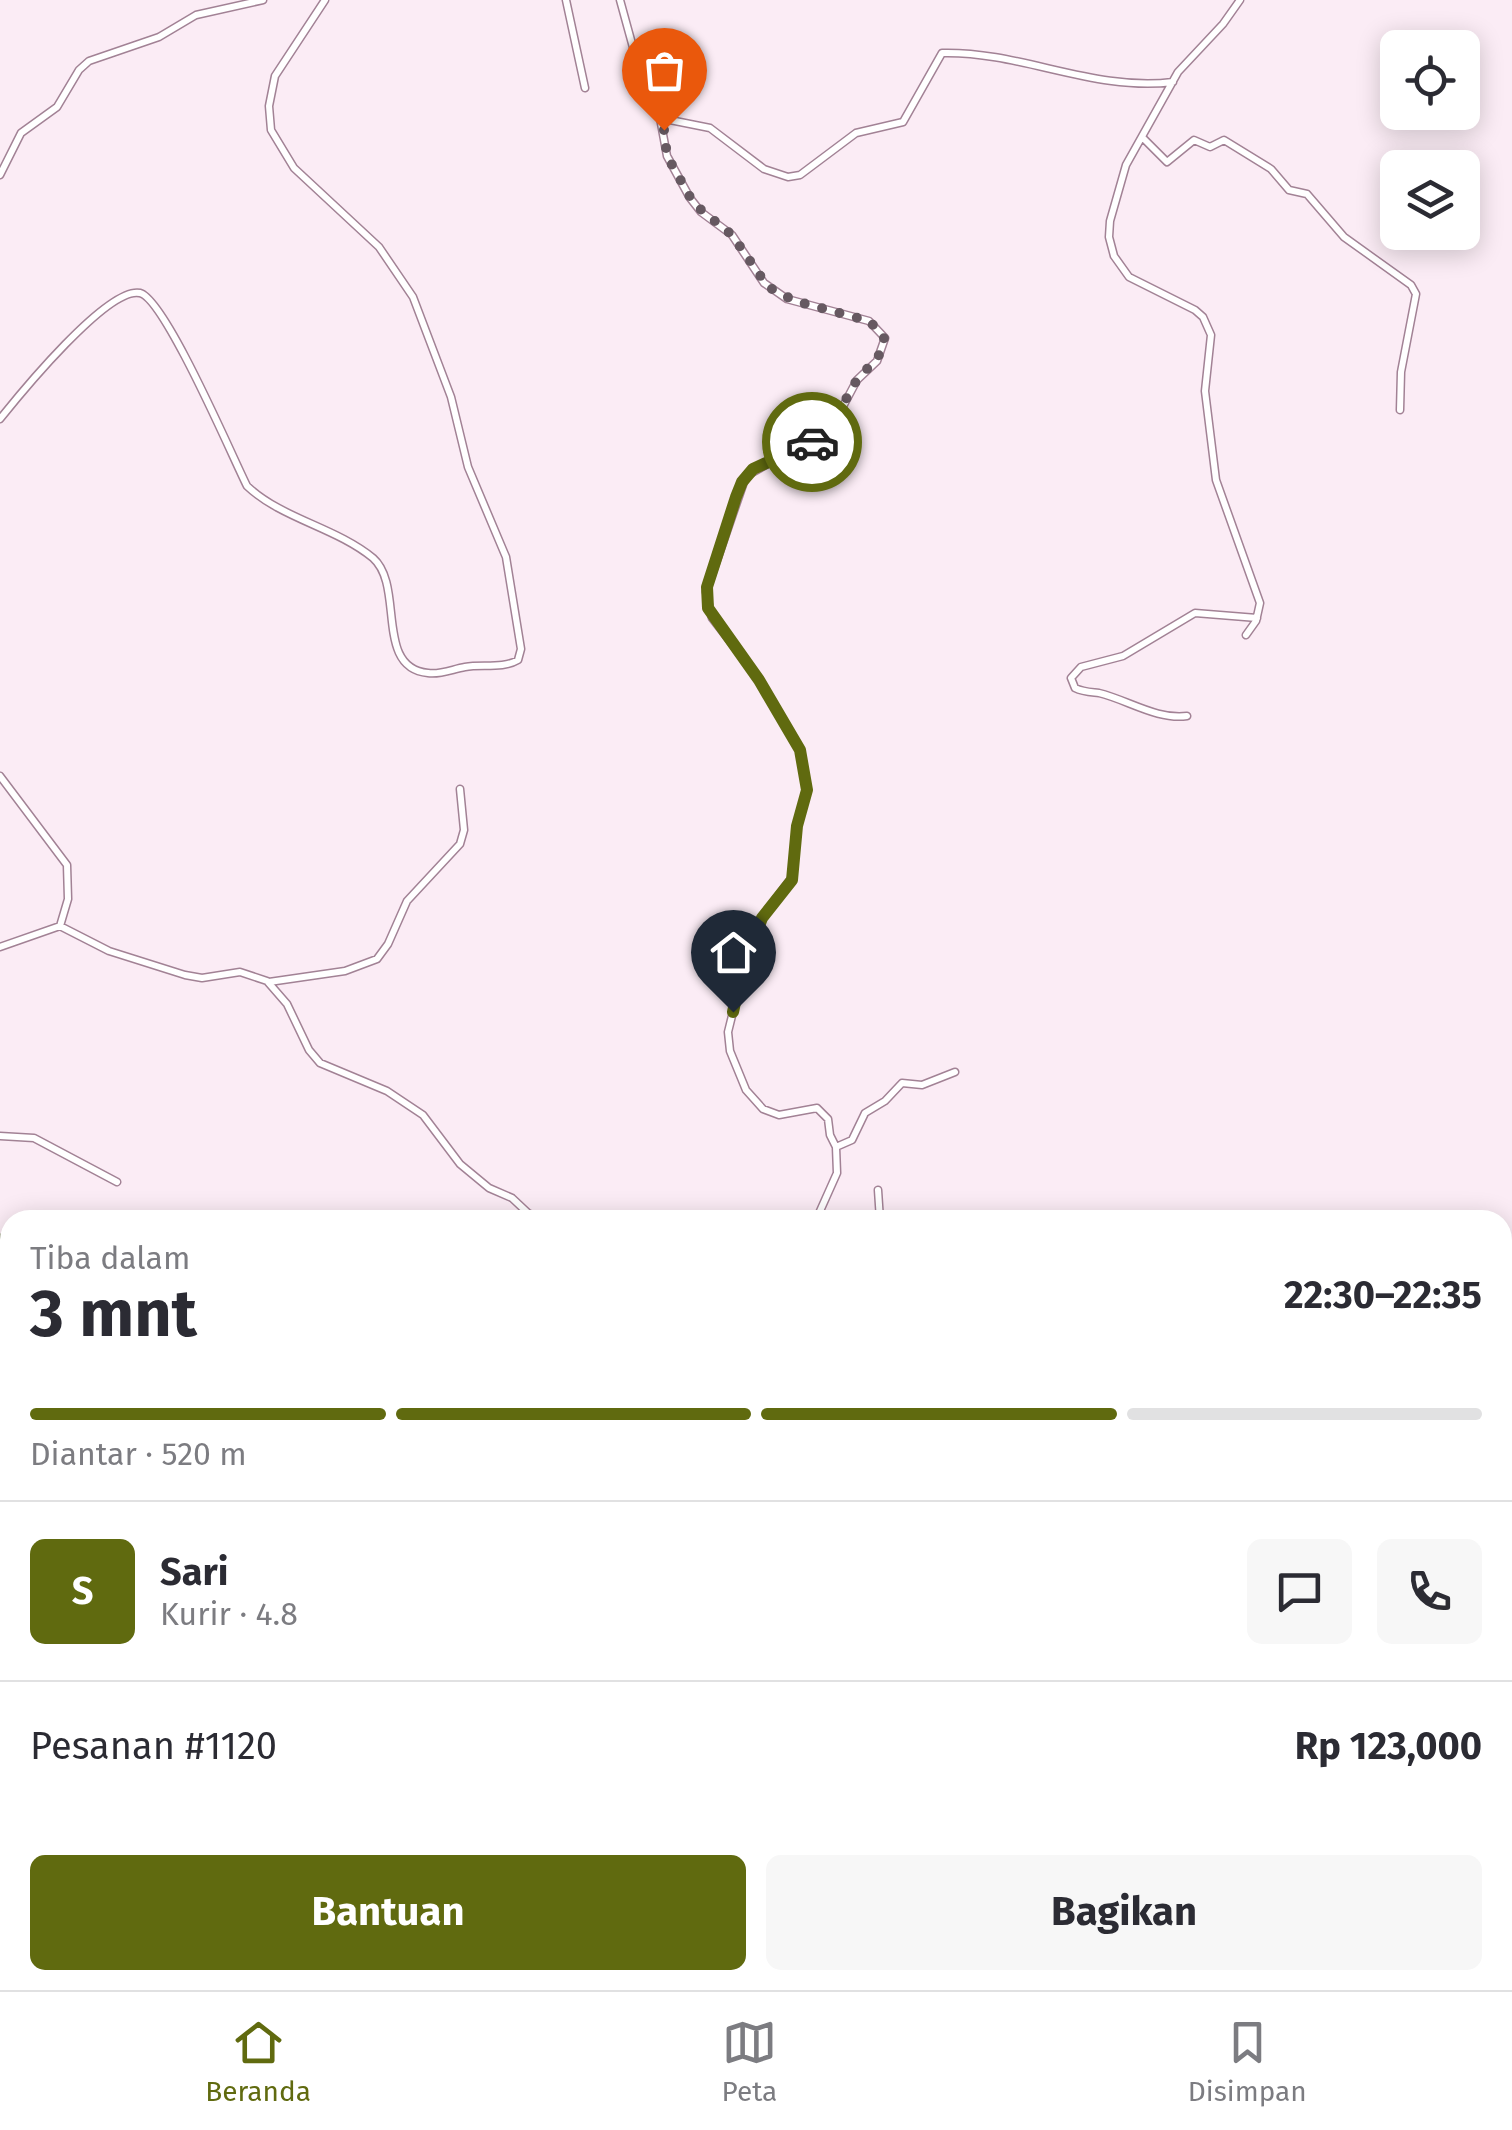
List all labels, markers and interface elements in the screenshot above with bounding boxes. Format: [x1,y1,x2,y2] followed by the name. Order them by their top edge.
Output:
[622,28,707,131] pin
[1380,30,1480,250] map controls
[1380,30,1480,130] button: locate
[637,43,692,98] icon: bag
[1380,150,1480,250] button: layers
[762,392,862,492] courier
[785,415,840,470] icon: car
[691,910,776,1013] pin
[706,925,761,980] icon: home
[30,1239,190,1277] text: Tiba dalam
[1284,1272,1482,1318] text: 22:30–22:35
[30,1275,197,1353] text: 3 mnt
[30,1435,247,1473] text: Diantar · 520 m
[1247,1539,1352,1644] button: chat
[1377,1539,1482,1644] button: phone
[160,1549,229,1595] text: Sari
[72,1568,93,1614] text: S
[160,1595,298,1633] text: Kurir · 4.8
[30,1723,277,1769] text: Pesanan #1120
[1295,1723,1482,1769] text: Rp 123,000
[30,1855,746,1970] button: Bantuan
[766,1855,1482,1970] button: Bagikan
[205,2015,311,2108] tab: Beranda
[721,2015,777,2108] tab: Peta
[1188,2015,1307,2108] tab: Disimpan

